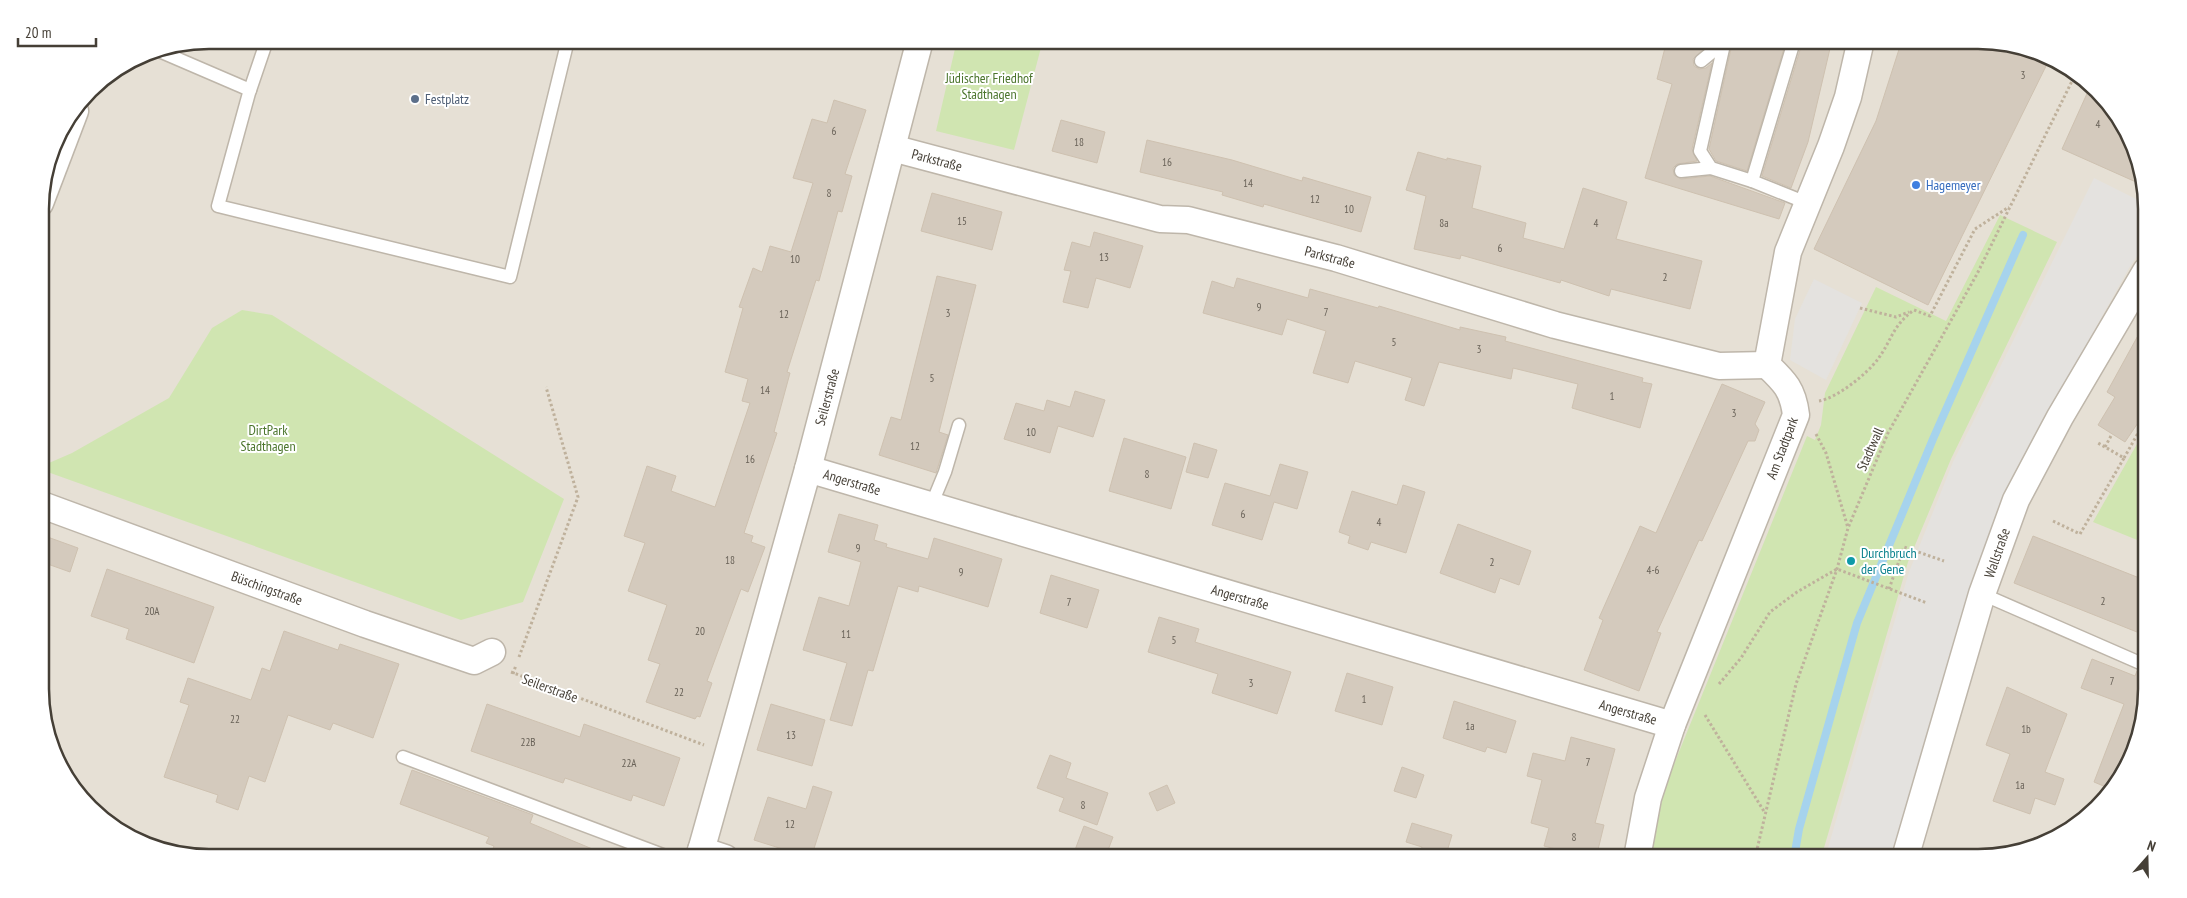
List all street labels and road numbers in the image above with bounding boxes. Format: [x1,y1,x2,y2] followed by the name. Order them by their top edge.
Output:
[910,145,964,175] street label: Parkstraße
[1303,242,1357,272] street label: Parkstraße
[811,366,843,427] street label: Seilerstraße
[1762,414,1802,482] street label: Am Stadtpark
[1852,424,1888,474] street label: Stadtwall
[821,465,883,499] street label: Angerstraße
[1980,525,2014,580] street label: Wallstraße
[229,567,305,609] street label: Büschingstraße
[1209,580,1271,614] street label: Angerstraße
[520,670,581,707] street label: Seilerstraße
[1597,695,1659,729] street label: Angerstraße

